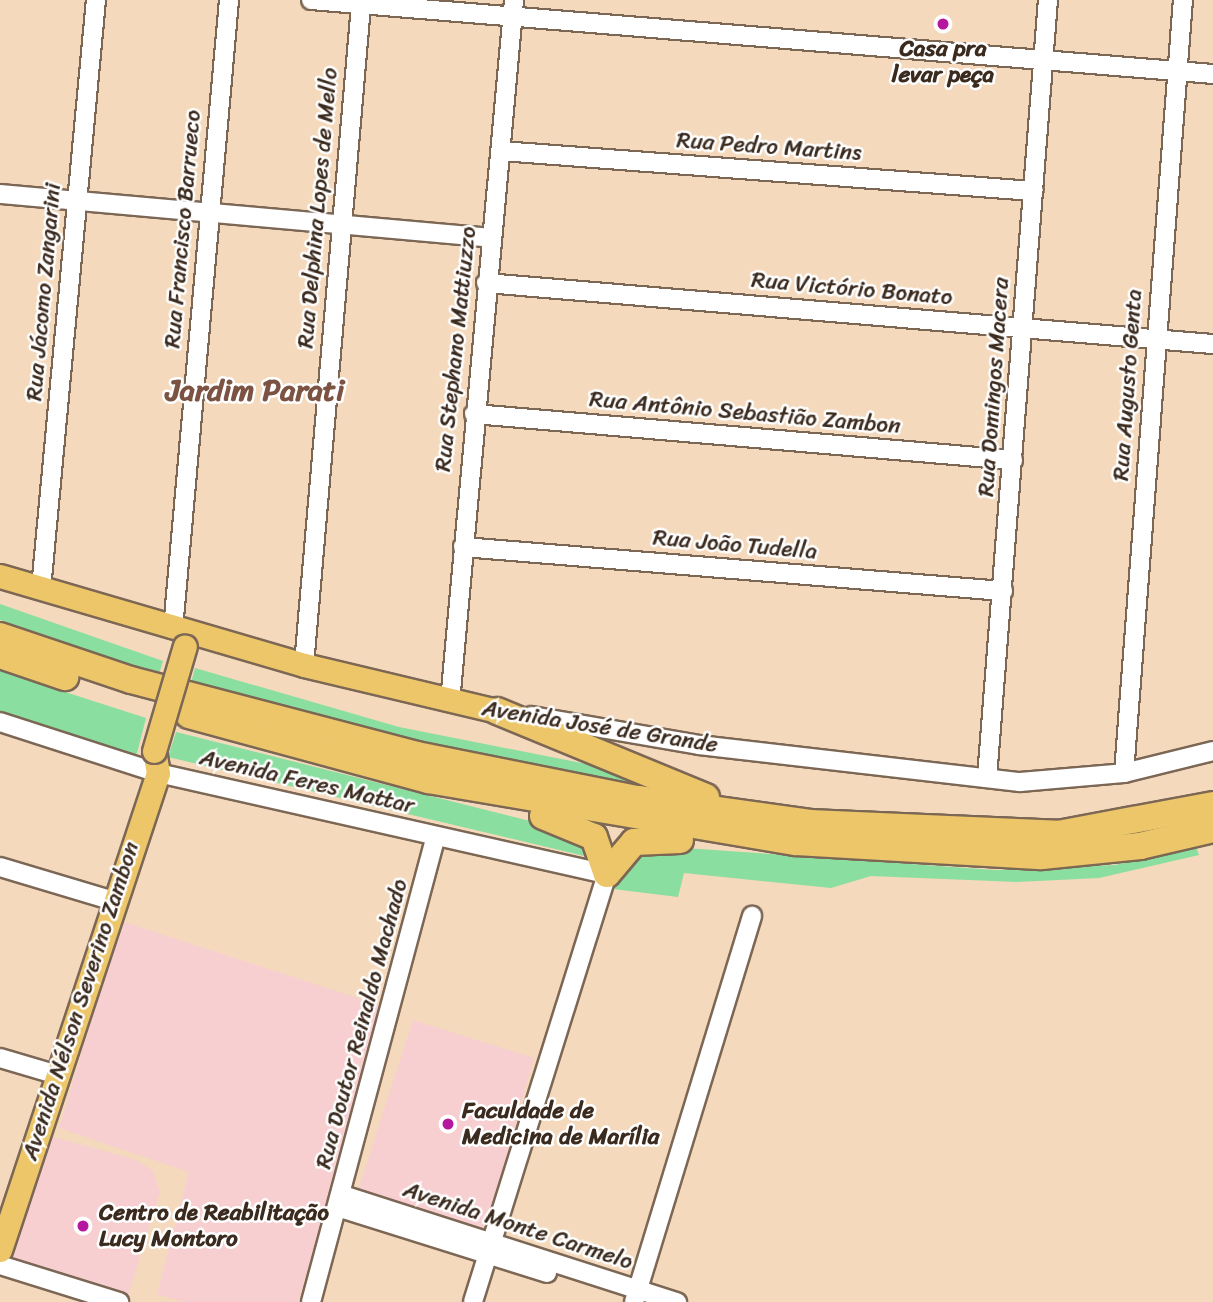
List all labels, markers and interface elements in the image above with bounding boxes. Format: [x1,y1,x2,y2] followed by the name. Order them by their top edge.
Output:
[935,16,951,32] marker: Casa pra levar peça
[891,35,995,89] place label: Casa pra levar peça
[292,65,344,351] street label: Rua Delphina Lopes de Mello
[159,109,207,349] street label: Rua Francisco Barrueco
[674,127,864,167] street label: Rua Pedro Martins
[21,182,67,402] street label: Rua Jácomo Zangarini
[429,225,483,473] street label: Rua Stephano Mattiuzzo
[750,266,954,312] street label: Rua Victório Bonato
[973,276,1015,498] street label: Rua Domingos Macera
[1108,288,1148,482] street label: Rua Augusto Genta
[166,372,344,408] district label: Jardim Parati
[588,386,902,440] street label: Rua Antônio Sebastião Zambon
[651,524,819,566] street label: Rua João Tudella
[480,695,720,759] street label: Avenida José de Grande
[197,744,417,820] street label: Avenida Feres Mattar
[16,838,146,1164] street label: Avenida Nélson Severino Zambon
[310,876,414,1172] street label: Rua Doutor Reinaldo Machado
[462,1097,659,1151] place label: Faculdade de Medicina de Marília
[440,1116,456,1132] marker: Faculdade de Medicina de Marília
[400,1176,636,1276] street label: Avenida Monte Carmelo
[99,1199,329,1253] place label: Centro de Reabilitação Lucy Montoro
[73,1216,93,1236] marker: Centro de Reabilitação Lucy Montoro

